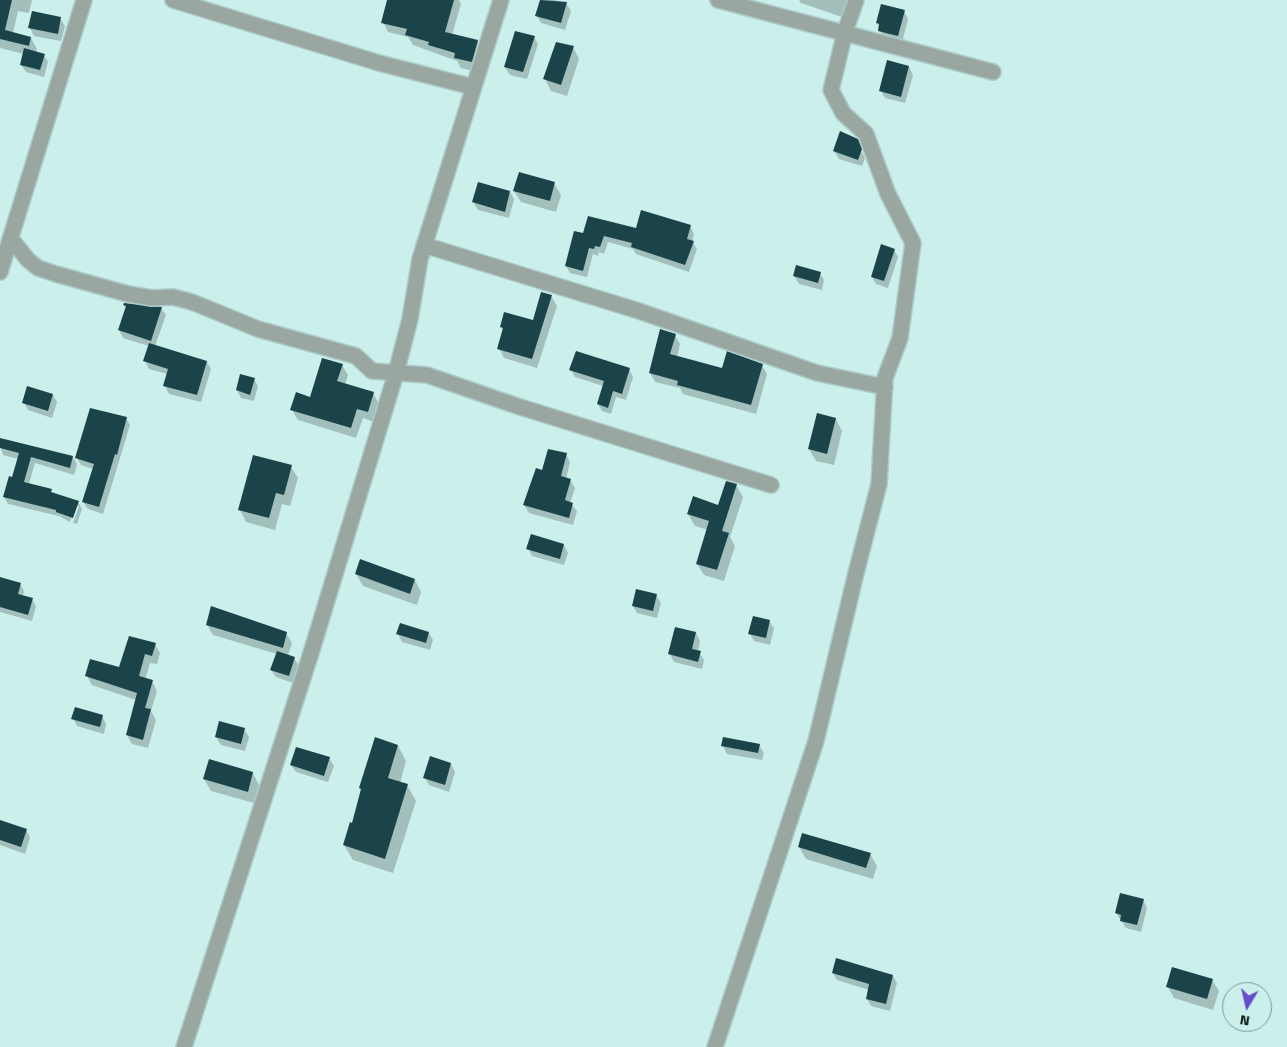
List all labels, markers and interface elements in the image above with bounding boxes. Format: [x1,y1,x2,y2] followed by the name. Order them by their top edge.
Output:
[1222,982,1272,1032] north arrow
[1238,1010,1251,1032] text: N

